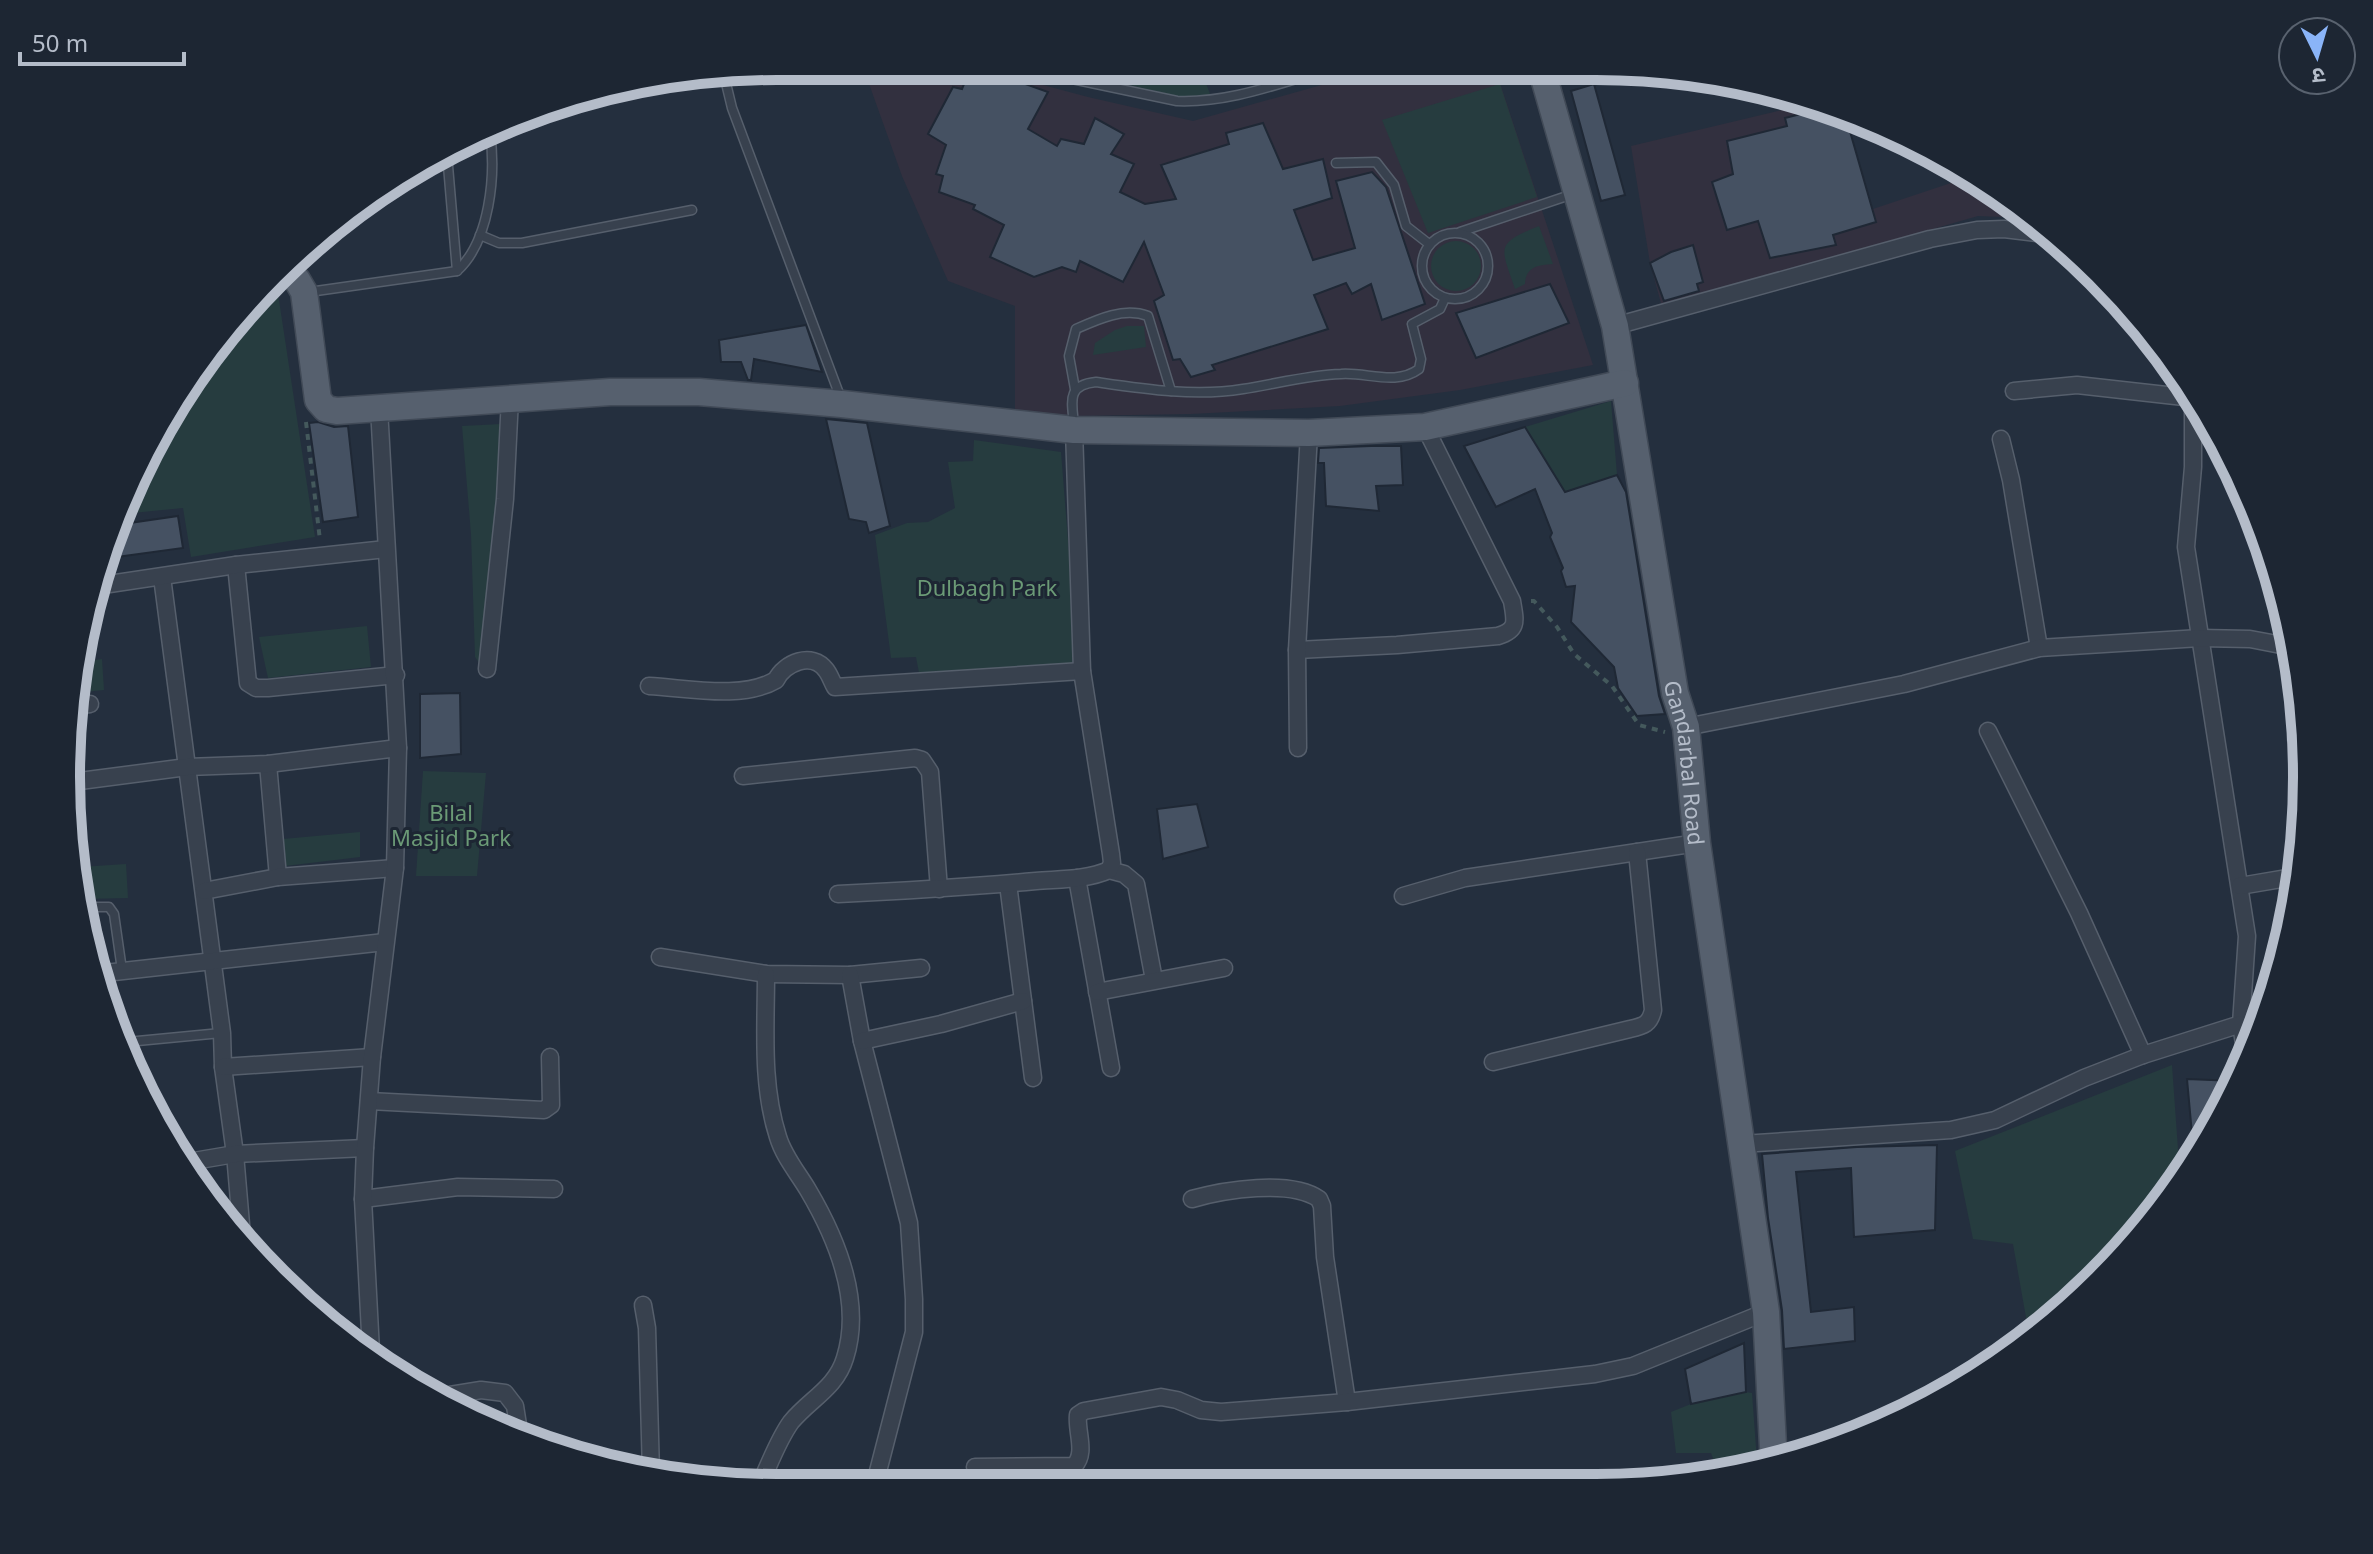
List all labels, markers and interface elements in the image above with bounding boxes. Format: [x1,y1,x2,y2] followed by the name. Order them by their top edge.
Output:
[20,16,184,66] scale bar
[2277,16,2357,96] north arrow
[32,26,88,59] text: 50 m
[2310,61,2327,93] text: उ
[917,572,1058,602] park label: Dulbagh Park
[1658,678,1712,847] street label: Gandarbal Road
[391,797,511,852] park label: Bilal Masjid Park

